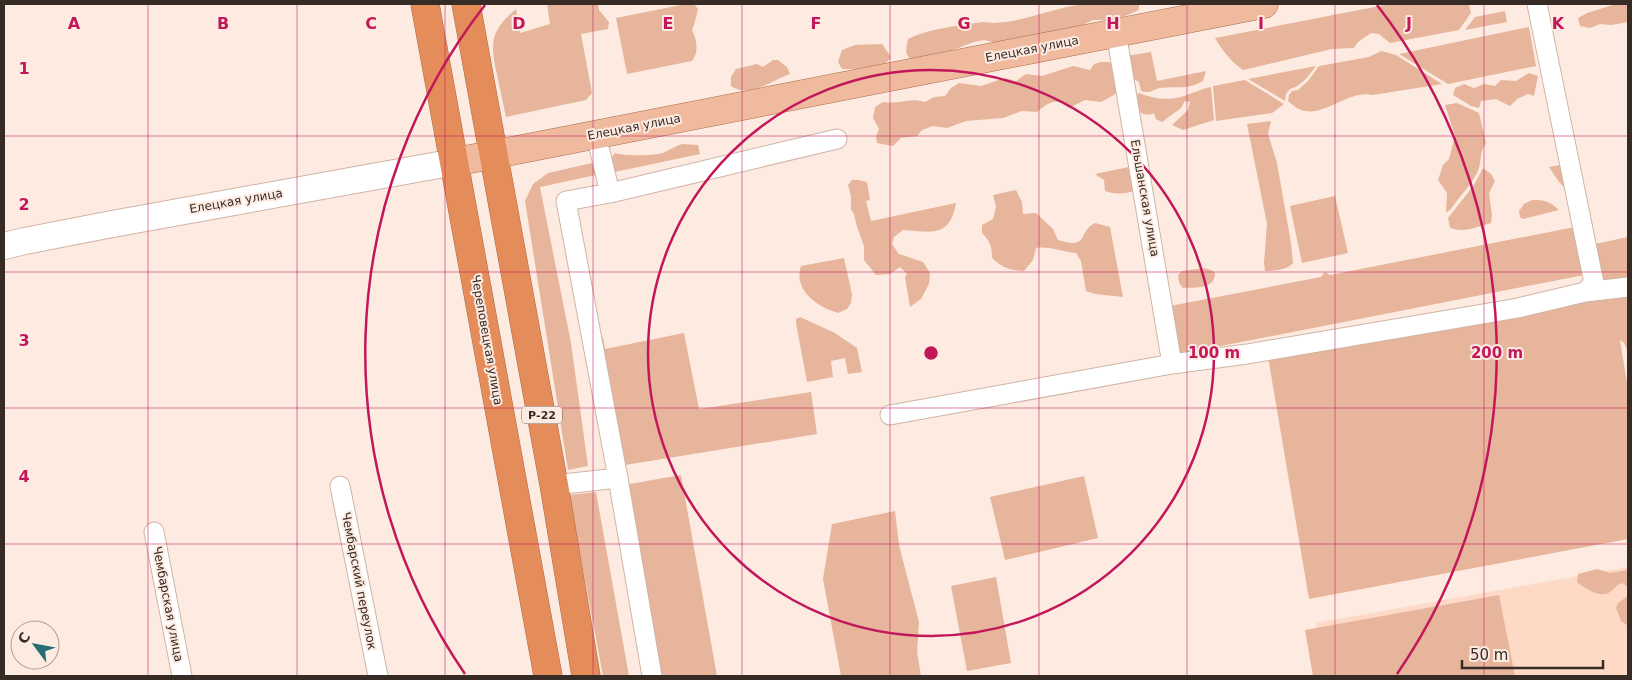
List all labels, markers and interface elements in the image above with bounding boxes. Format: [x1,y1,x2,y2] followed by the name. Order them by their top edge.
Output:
[68,14,81,33] text: A
[217,14,229,33] text: B
[365,14,377,33] text: C
[512,14,526,33] text: D
[663,14,673,33] text: E
[811,14,821,33] text: F
[957,14,971,33] text: G
[1106,14,1120,33] text: H
[1258,14,1264,33] text: I
[1405,14,1412,33] text: J
[1552,14,1565,33] text: K
[984,33,1080,65] street label: Елецкая улица
[18,59,30,78] text: 1
[586,111,682,143] street label: Елецкая улица
[1128,138,1162,258] street label: Ельшанская улица
[188,186,284,216] street label: Елецкая улица
[18,195,30,214] text: 2
[469,274,505,406] street label: Череповецкая улица
[18,331,30,350] text: 3
[922,344,940,362] centre of rings
[1188,344,1240,362] text: 100 m
[1471,344,1523,362] text: 200 m
[522,406,562,424] road number: Р-22
[18,467,30,486] text: 4
[339,511,379,651] street label: Чембарский переулок
[150,545,186,663] street label: Чембарская улица
[10,620,60,670] north arrow
[14,630,33,647] text: С
[1462,638,1603,670] scale bar
[1470,646,1508,664] text: 50 m

